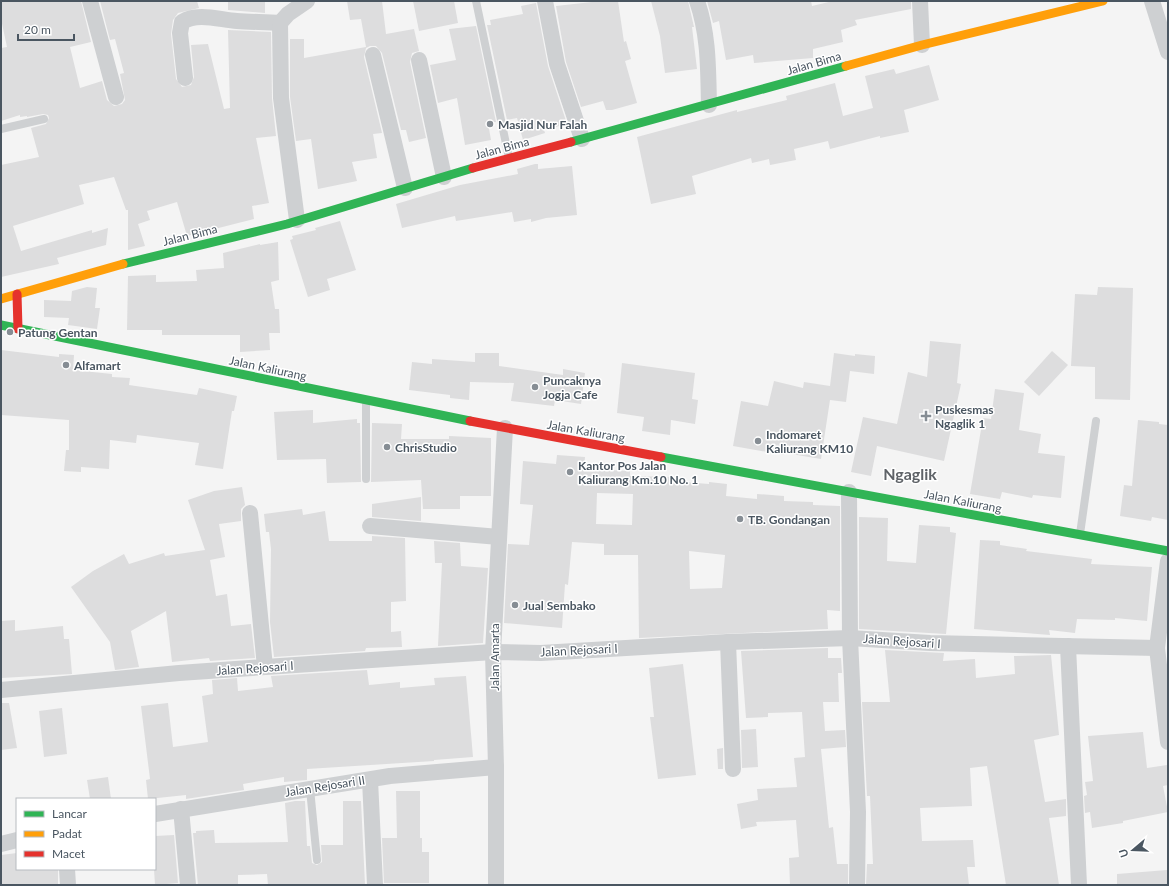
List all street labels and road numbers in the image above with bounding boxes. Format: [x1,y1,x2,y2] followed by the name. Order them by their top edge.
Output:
[785,48,843,78] street label: Jalan Bima
[473,134,531,162] street label: Jalan Bima
[161,221,219,249] street label: Jalan Bima
[228,352,308,384] street label: Jalan Kaliurang
[546,417,626,445] street label: Jalan Kaliurang
[923,486,1003,516] street label: Jalan Kaliurang
[487,623,502,691] street label: Jalan Amarta
[863,631,941,651] street label: Jalan Rejosari I
[540,640,618,660] street label: Jalan Rejosari I
[216,658,294,678] street label: Jalan Rejosari I
[284,772,366,800] street label: Jalan Rejosari II

